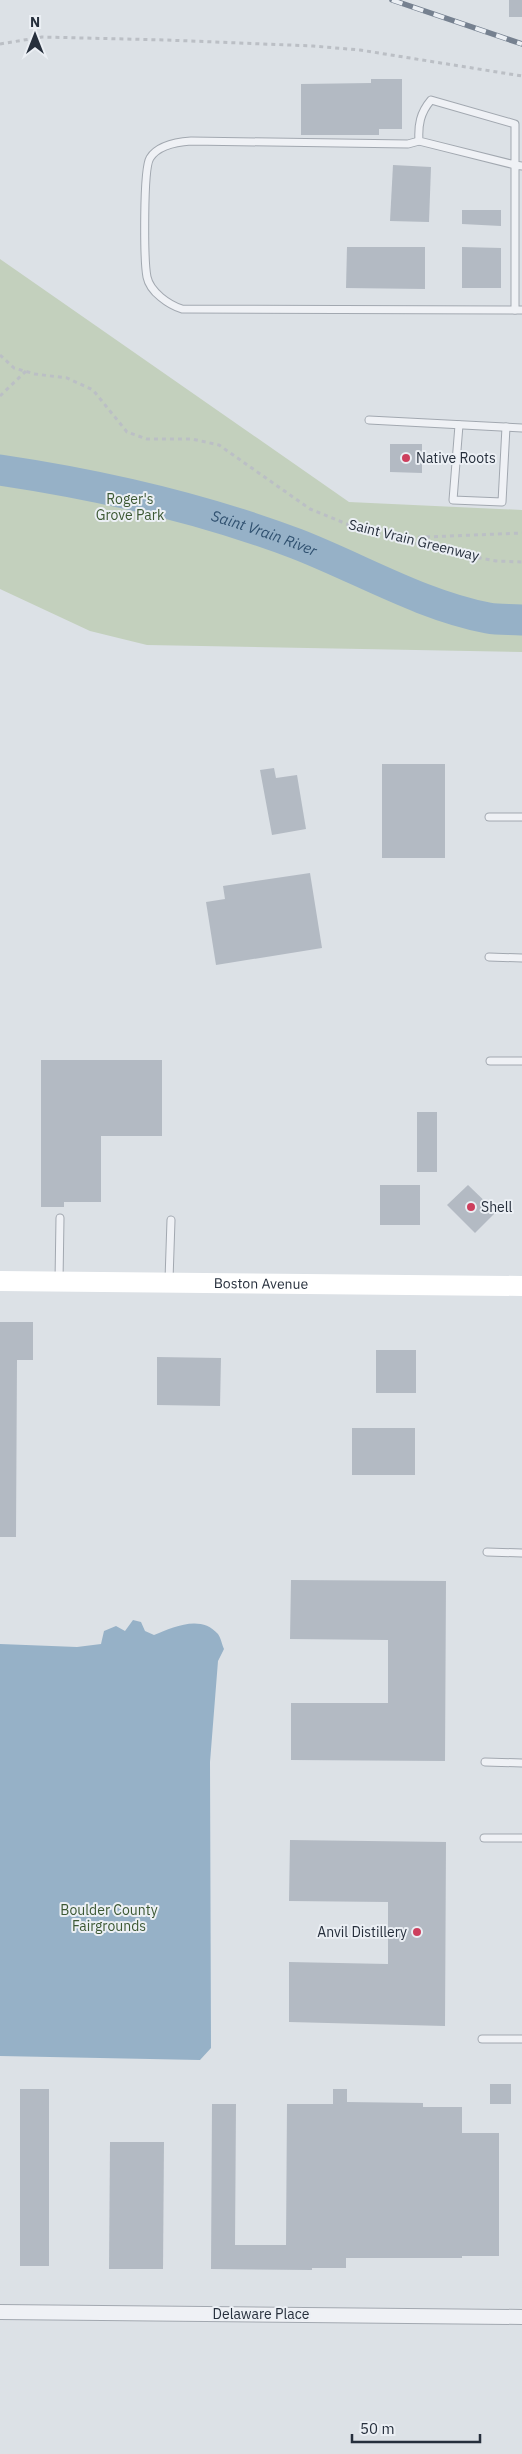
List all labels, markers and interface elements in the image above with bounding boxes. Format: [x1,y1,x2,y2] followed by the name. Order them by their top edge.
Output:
[10,10,60,60] north arrow
[30,13,40,31] text: N
[416,449,496,467] place label: Native Roots
[400,452,412,464] marker: Native Roots
[96,490,165,524] park label: Roger's Grove Park
[209,506,320,560] water label: Saint Vrain River
[347,515,481,565] street label: Saint Vrain Greenway
[481,1198,513,1216] place label: Shell
[465,1201,477,1213] marker: Shell
[214,1274,309,1293] street label: Boston Avenue
[60,1901,158,1935] park label: Boulder County Fairgrounds
[317,1923,407,1941] place label: Anvil Distillery
[411,1926,423,1938] marker: Anvil Distillery
[213,2305,310,2323] street label: Delaware Place
[352,2412,480,2444] scale bar
[360,2419,395,2438] text: 50 m

